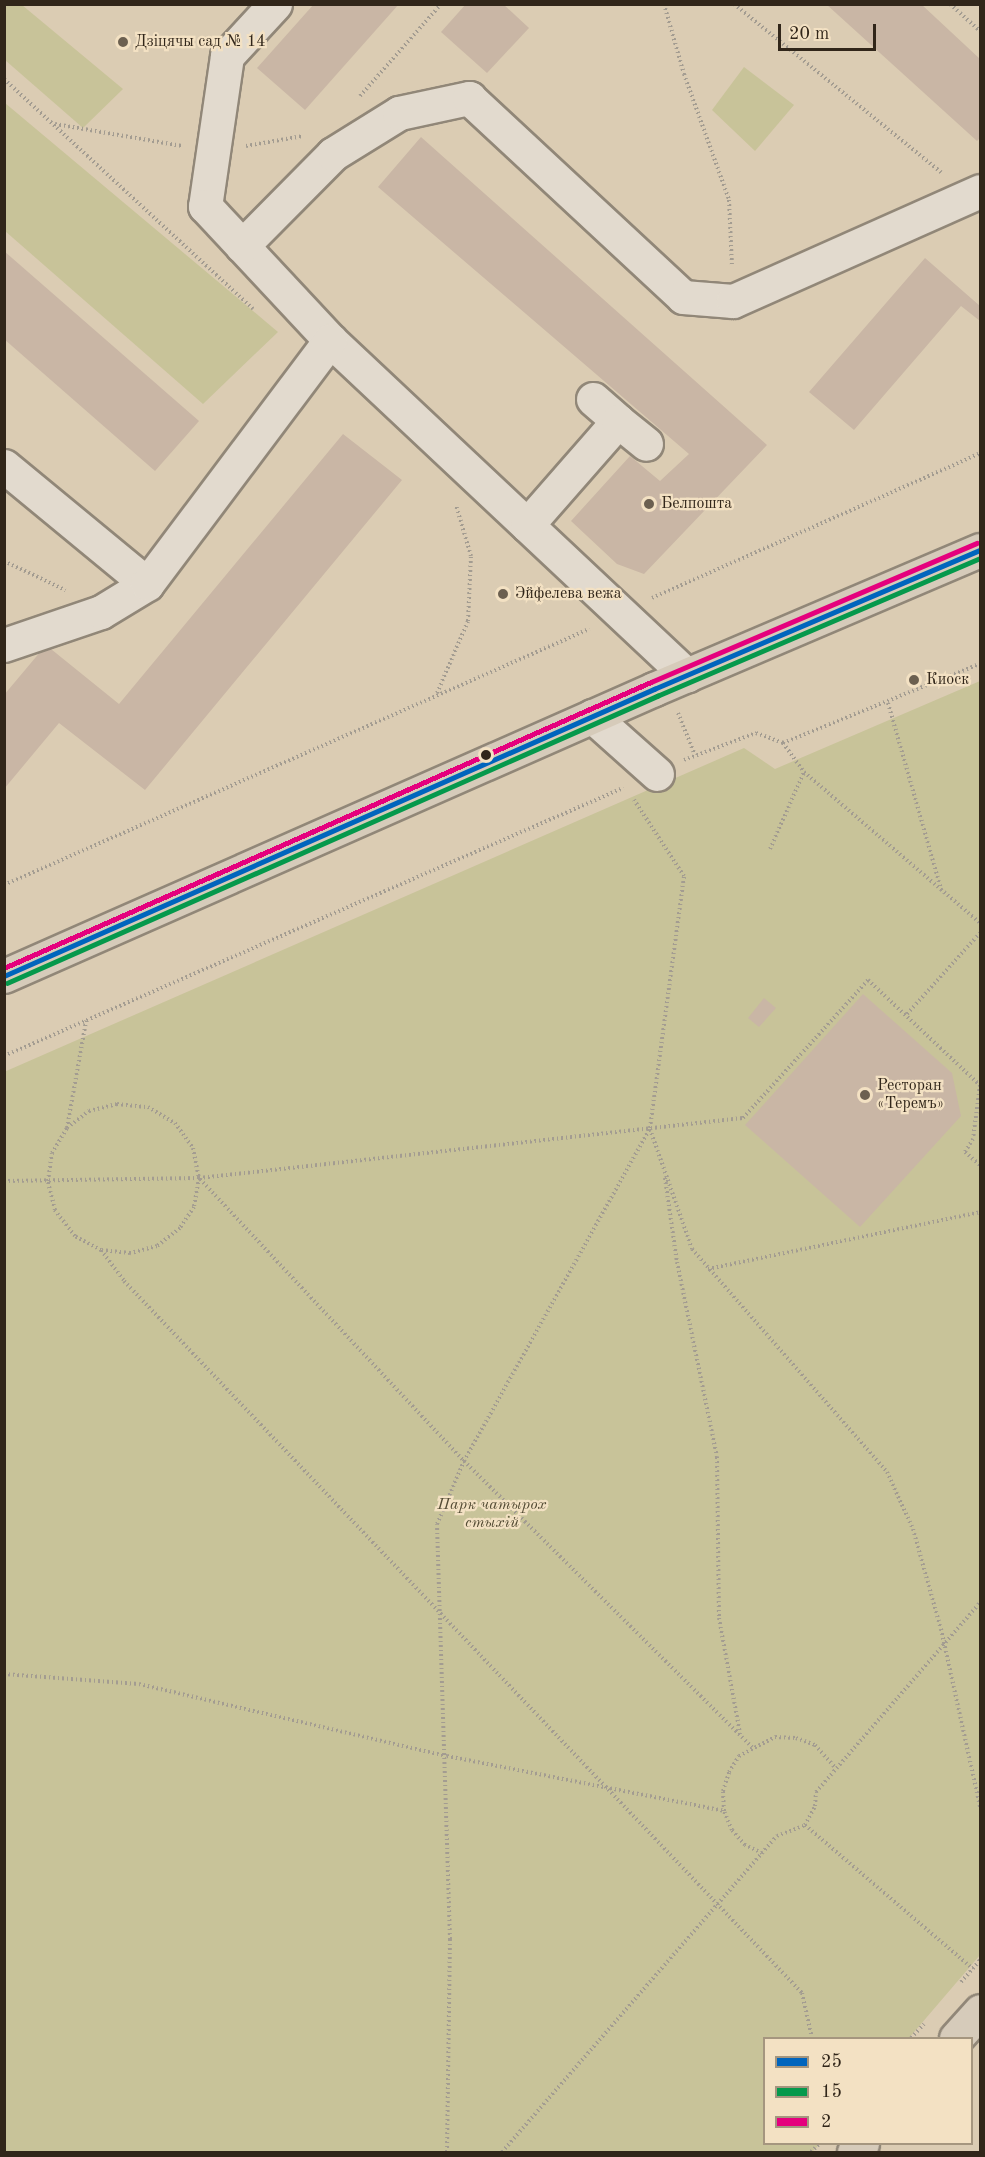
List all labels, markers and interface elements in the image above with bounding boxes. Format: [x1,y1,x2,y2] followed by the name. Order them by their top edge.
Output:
[781,12,878,50] scale bar
[789,25,829,43] text: 20 m
[135,32,266,52] place label: Дзіцячы сад № 14
[116,35,130,49] marker: Дзіцячы сад № 14
[661,494,732,514] place label: Белпошта
[642,497,656,511] marker: Белпошта
[515,584,622,604] place label: Эйфелева вежа
[496,587,510,601] marker: Эйфелева вежа
[926,670,969,690] place label: Киоск
[907,673,921,687] marker: Киоск
[480,749,492,761] unlabelled marker
[877,1076,944,1114] place label: Ресторан «Теремъ»
[858,1088,872,1102] marker: Ресторан «Теремъ»
[437,1495,547,1533] park label: Парк чатырох стыхій
[763,2037,973,2145] legend
[821,2053,842,2071] text: 25
[821,2083,842,2101] text: 15
[821,2113,831,2131] text: 2

